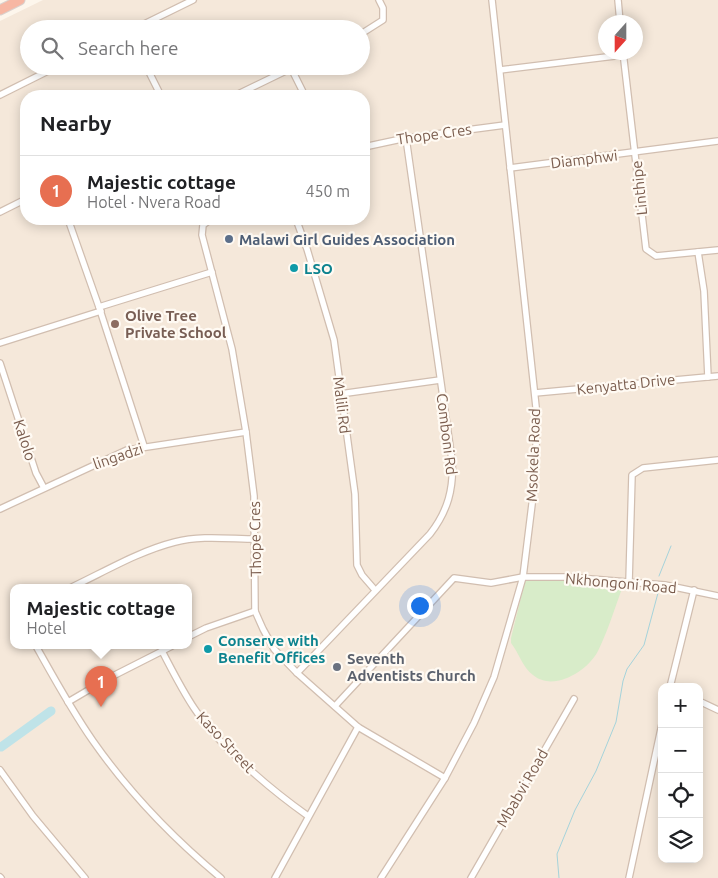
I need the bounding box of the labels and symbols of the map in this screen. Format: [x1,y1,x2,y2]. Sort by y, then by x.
north arrow [598,15,643,60]
street label: Thope Cres [395,120,473,148]
street label: Diamphwi [549,146,619,172]
street label: Linthipe [628,160,650,216]
place label: Malawi Girl Guides Association [239,231,455,248]
marker: Malawi Girl Guides Association [223,233,235,245]
place label: LSO [304,260,333,277]
marker: LSO [288,262,300,274]
place label: Olive Tree Private School [125,307,227,341]
marker: Olive Tree Private School [109,318,121,330]
street label: Kenyatta Drive [576,370,676,398]
street label: Malili Rd [330,375,354,435]
street label: Comboni Rd [434,392,460,476]
street label: Msokela Road [523,408,543,502]
street label: Kalolo [10,417,40,463]
street label: lingadzi [91,440,145,472]
street label: Thope Cres [246,501,264,577]
street label: Nkhongoni Road [565,570,677,596]
your location [407,593,433,619]
place label: Conserve with Benefit Offices [218,632,325,666]
marker: Conserve with Benefit Offices [202,643,214,655]
place label: Seventh Adventists Church [347,650,476,684]
marker: Seventh Adventists Church [331,661,343,673]
pin: 1 [85,666,117,707]
street label: Kaso Street [193,708,259,776]
street label: Mbabvi Road [493,746,551,830]

